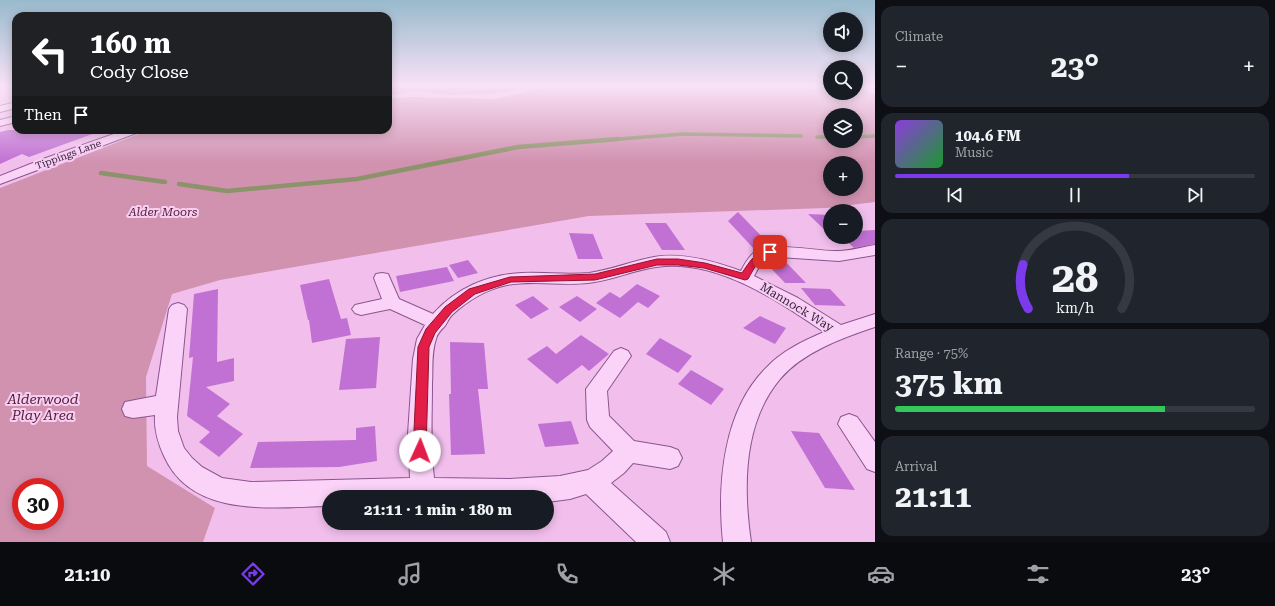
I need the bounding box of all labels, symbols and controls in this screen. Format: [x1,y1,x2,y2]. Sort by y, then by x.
map controls [823,12,863,244]
button: sound [823,12,863,52]
text: 160 m [90,27,171,60]
icon: left [24,28,76,80]
text: Climate [895,29,943,44]
text: 23° [1051,49,1099,84]
text: − [895,54,907,79]
text: + [1243,54,1255,79]
button: search [823,60,863,100]
text: Cody Close [90,61,189,82]
icon: arrive [70,104,92,126]
text: Then [24,106,62,124]
button: layers [823,108,863,148]
text: 104.6 FM [955,127,1021,145]
street label: Tippings Lane [34,137,103,171]
text: Music [955,145,993,160]
button: + [823,156,863,196]
icon: previous [944,184,966,206]
icon: pause [1064,184,1086,206]
icon: next [1184,184,1206,206]
button: − [823,204,863,244]
park label: Alder Moors [128,205,198,219]
pin [753,235,787,269]
icon: arrive [759,241,781,263]
text: 28 [1052,253,1098,302]
street label: Mannock Way [758,280,837,335]
text: km/h [1056,300,1094,316]
text: Range · 75% [895,346,968,361]
text: 375 km [895,366,1003,401]
park label: Alderwood Play Area [6,391,79,423]
position arrow [399,430,441,472]
text: Arrival [895,459,937,474]
speed limit sign: 30 [12,478,64,530]
text: 21:11 [895,479,972,514]
text: 21:11 · 1 min · 180 m [364,501,512,519]
icon: directions [239,560,267,588]
icon: music [396,560,424,588]
icon: phone [553,560,581,588]
icon: climate [710,560,738,588]
icon: car [867,560,895,588]
icon: filters [1024,560,1052,588]
text: 21:10 [64,564,110,585]
text: 23° [1181,564,1210,585]

